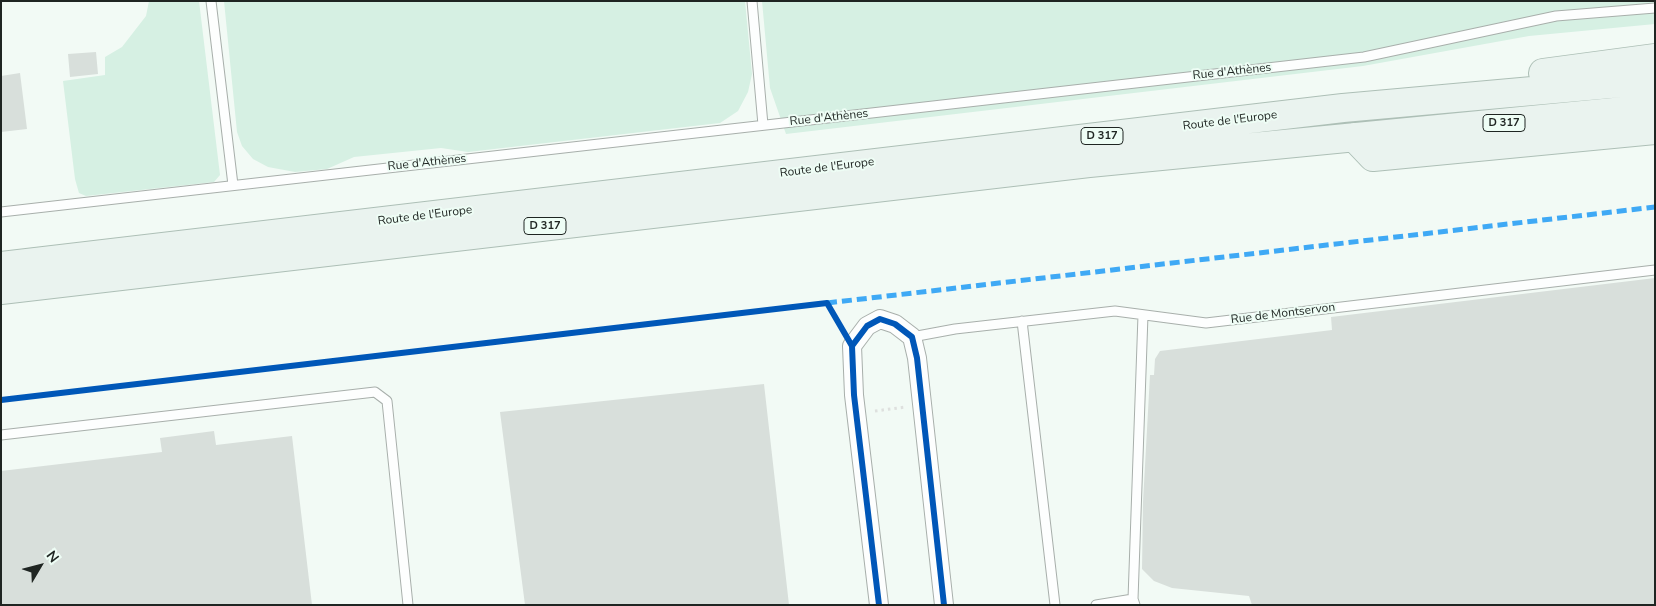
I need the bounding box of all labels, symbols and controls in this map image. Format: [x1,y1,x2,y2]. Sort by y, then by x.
street label: Rue d'Athènes [1192,61,1272,83]
street label: Rue d'Athènes [789,107,869,129]
street label: Route de l'Europe [1182,108,1278,134]
road number: D 317 [1483,115,1525,132]
road number: D 317 [1081,128,1123,144]
street label: Rue d'Athènes [387,152,467,174]
street label: Route de l'Europe [779,155,875,181]
street label: Route de l'Europe [377,203,473,229]
road number: D 317 [524,218,566,235]
street label: Rue de Montservon [1230,300,1336,328]
north arrow [15,541,65,591]
text: N [42,547,63,567]

